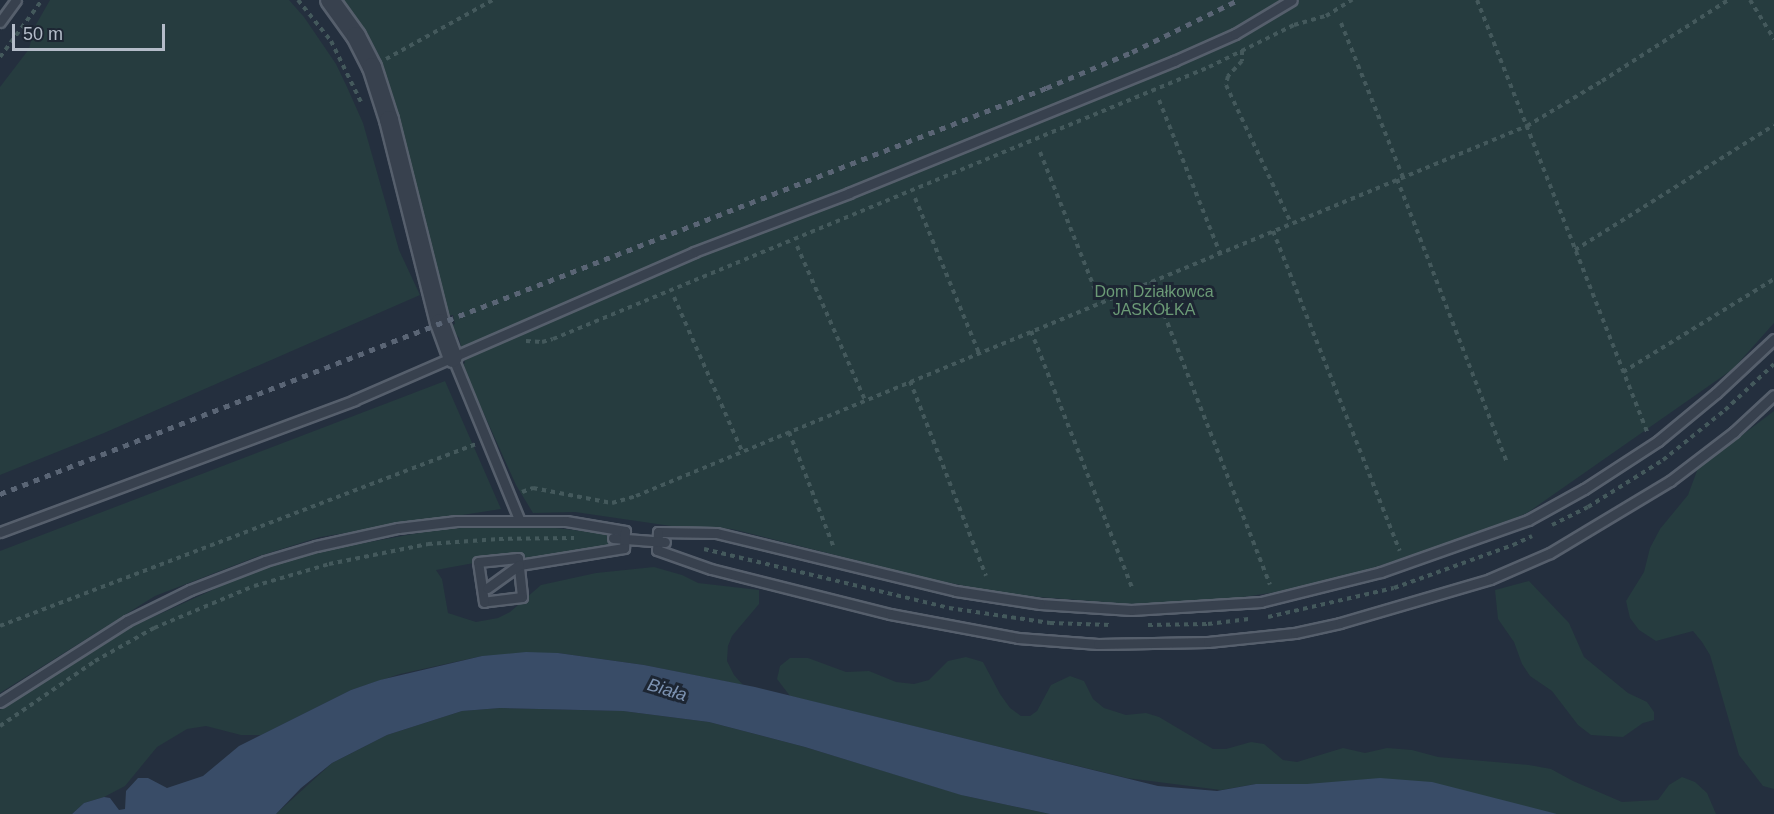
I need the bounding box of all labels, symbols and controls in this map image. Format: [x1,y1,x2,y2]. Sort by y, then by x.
scale bar [15,12,168,50]
text: 50 m [23,24,63,44]
park label: Dom Działkowca JASKÓŁKA [1094,282,1214,320]
water label: Biała [645,674,689,706]

